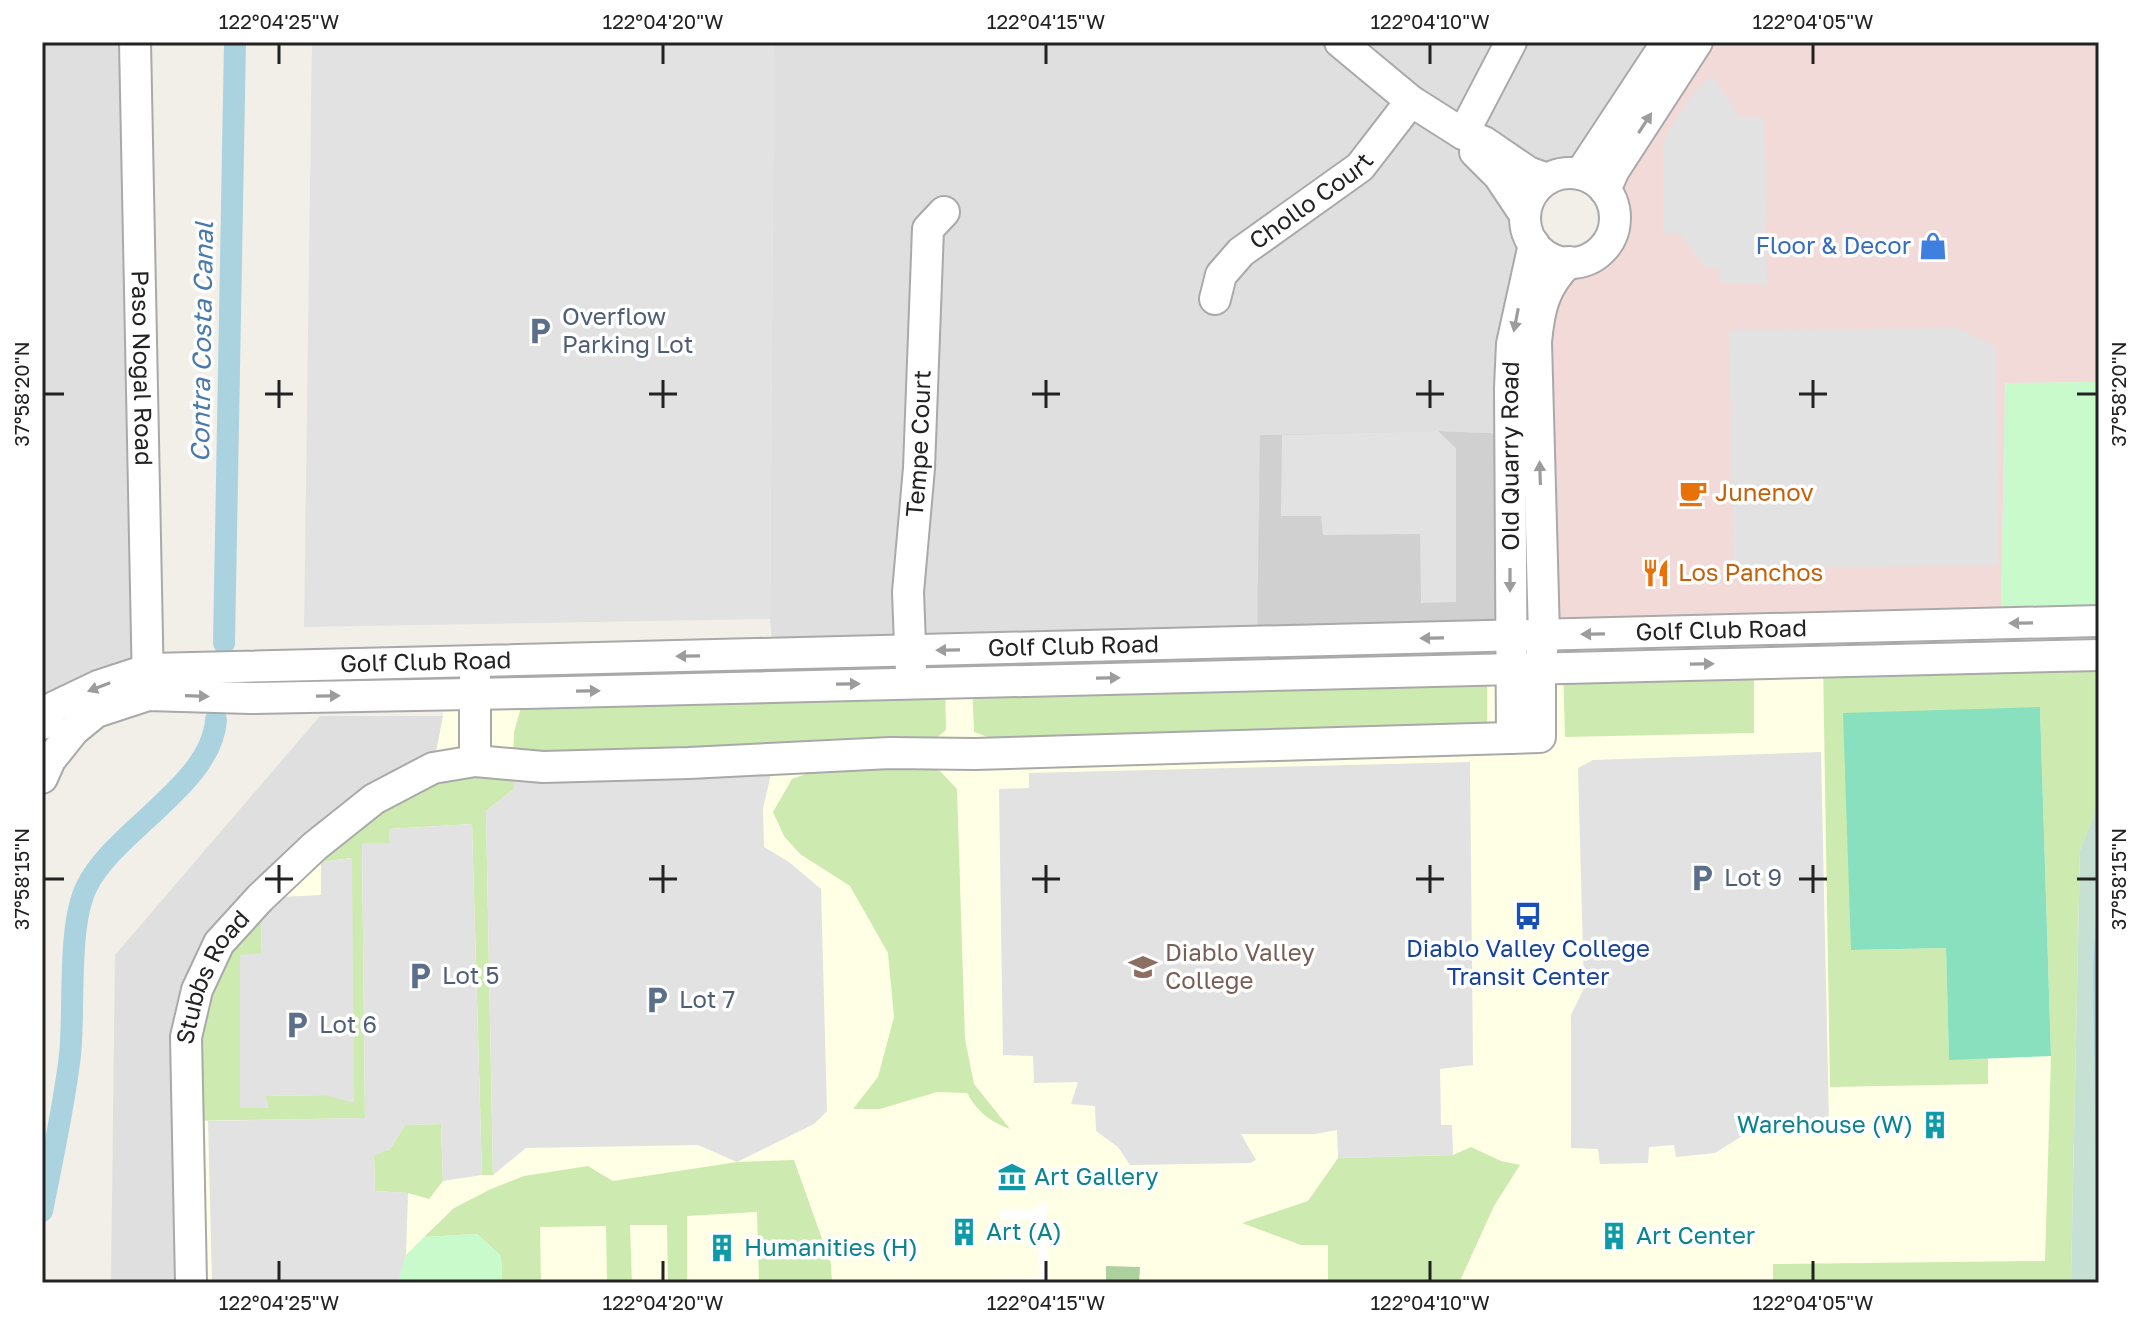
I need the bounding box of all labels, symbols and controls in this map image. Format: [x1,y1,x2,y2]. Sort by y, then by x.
text: 122°04'25"W [219,9,339,33]
text: 122°04'20"W [602,9,724,33]
text: 122°04'15"W [987,9,1105,33]
text: 122°04'10"W [1370,9,1490,33]
text: 122°04'05"W [1752,9,1874,33]
one-way arrow [1638,112,1653,133]
street label: Chollo Court [1243,147,1378,254]
water label: Contra Costa Canal [184,220,219,463]
place label: Floor & Decor [1755,230,1911,259]
shop icon: Floor & Decor [1918,231,1948,261]
street label: Paso Nogal Road [127,270,160,466]
place label: Overflow Parking Lot [562,301,693,358]
one-way arrow [1510,308,1522,333]
parking icon: Overflow Parking Lot [525,316,555,346]
text: 37°58'20"N [9,341,33,447]
text: 37°58'20"N [2106,341,2130,447]
street label: Old Quarry Road [1494,361,1524,551]
street label: Tempe Court [899,369,936,518]
one-way arrow [1534,460,1546,485]
place label: Junenov [1715,477,1814,506]
cafe icon: Junenov [1678,478,1708,508]
place label: Los Panchos [1678,557,1823,586]
restaurant icon: Los Panchos [1641,558,1671,588]
one-way arrow [1504,568,1516,593]
street label: Golf Club Road [1635,612,1807,645]
one-way arrow [2008,616,2033,629]
one-way arrow [1580,627,1605,640]
street label: Golf Club Road [987,628,1159,661]
one-way arrow [1419,631,1444,644]
one-way arrow [935,643,960,656]
street label: Golf Club Road [340,644,512,677]
one-way arrow [675,650,700,662]
one-way arrow [1690,658,1715,670]
one-way arrow [1096,672,1121,684]
one-way arrow [836,678,861,691]
one-way arrow [87,680,111,693]
one-way arrow [576,685,601,698]
one-way arrow [185,690,210,703]
one-way arrow [316,690,341,703]
text: 37°58'15"N [9,828,33,930]
text: 37°58'15"N [2106,828,2130,930]
place label: Lot 9 [1724,862,1782,891]
parking icon: Lot 9 [1687,863,1717,893]
bus stop icon: Diablo Valley College Transit Center [1513,901,1543,931]
street label: Stubbs Road [169,904,255,1047]
place label: Diablo Valley College Transit Center [1406,933,1650,990]
place label: Diablo Valley College [1165,937,1315,994]
school or university icon: Diablo Valley College [1128,952,1158,982]
place label: Lot 5 [442,960,499,989]
parking icon: Lot 5 [405,961,435,991]
place label: Lot 7 [679,984,735,1013]
parking icon: Lot 7 [642,985,672,1015]
place label: Lot 6 [319,1009,377,1038]
parking icon: Lot 6 [282,1010,312,1040]
place label: Warehouse (W) [1737,1109,1913,1138]
building icon: Warehouse (W) [1920,1110,1950,1140]
place label: Art Gallery [1034,1161,1159,1190]
museum icon: Art Gallery [997,1162,1027,1192]
place label: Art (A) [986,1216,1062,1245]
building icon: Art (A) [949,1217,979,1247]
place label: Art Center [1636,1220,1755,1249]
building icon: Art Center [1599,1221,1629,1251]
place label: Humanities (H) [744,1232,918,1261]
building icon: Humanities (H) [707,1233,737,1263]
text: 122°04'25"W [219,1290,339,1314]
text: 122°04'20"W [602,1290,724,1314]
text: 122°04'15"W [987,1290,1105,1314]
text: 122°04'10"W [1370,1290,1490,1314]
text: 122°04'05"W [1752,1290,1874,1314]

